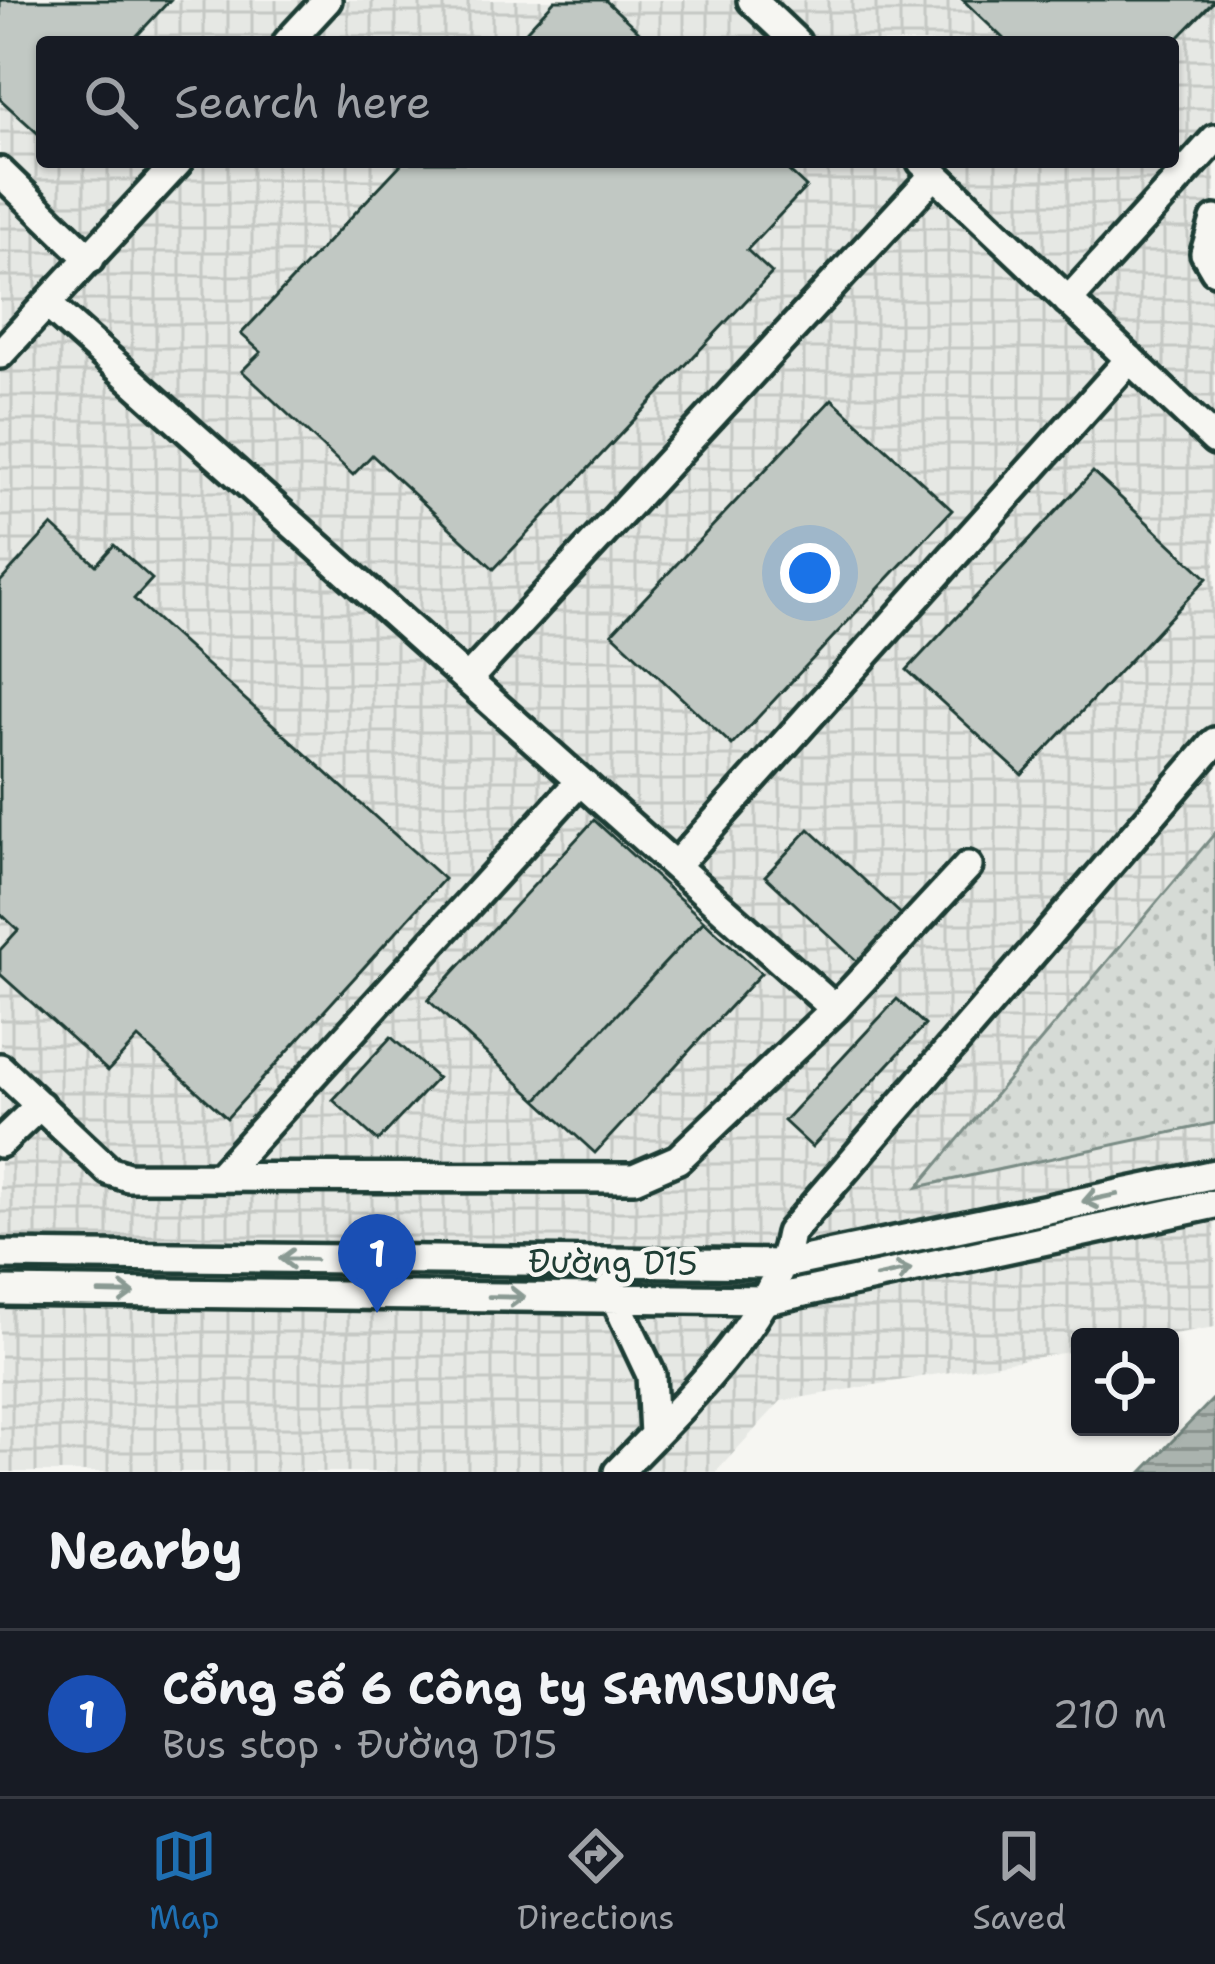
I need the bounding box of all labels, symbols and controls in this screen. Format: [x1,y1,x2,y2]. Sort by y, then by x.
search box [36,36,1179,168]
icon: search [78,69,144,135]
text: Search here [174,72,431,132]
your location [780,543,840,603]
one-way arrow [1082,1188,1121,1210]
pin: 1 [338,1214,416,1313]
street label: Đường D15 [528,1238,698,1286]
one-way arrow [278,1248,317,1270]
one-way arrow [874,1261,913,1283]
one-way arrow [97,1281,136,1304]
one-way arrow [487,1286,526,1308]
map controls [1071,1328,1179,1436]
button: locate [1071,1328,1179,1436]
text: Nearby [48,1516,243,1584]
text: Cổng số 6 Công ty SAMSUNG [162,1658,836,1718]
text: 1 [78,1688,96,1740]
text: 210 m [1052,1688,1167,1740]
text: Bus stop · Đường D15 [162,1718,557,1770]
tab: Map [149,1823,220,1940]
tab: Directions [517,1823,675,1940]
tab: Saved [972,1823,1066,1940]

